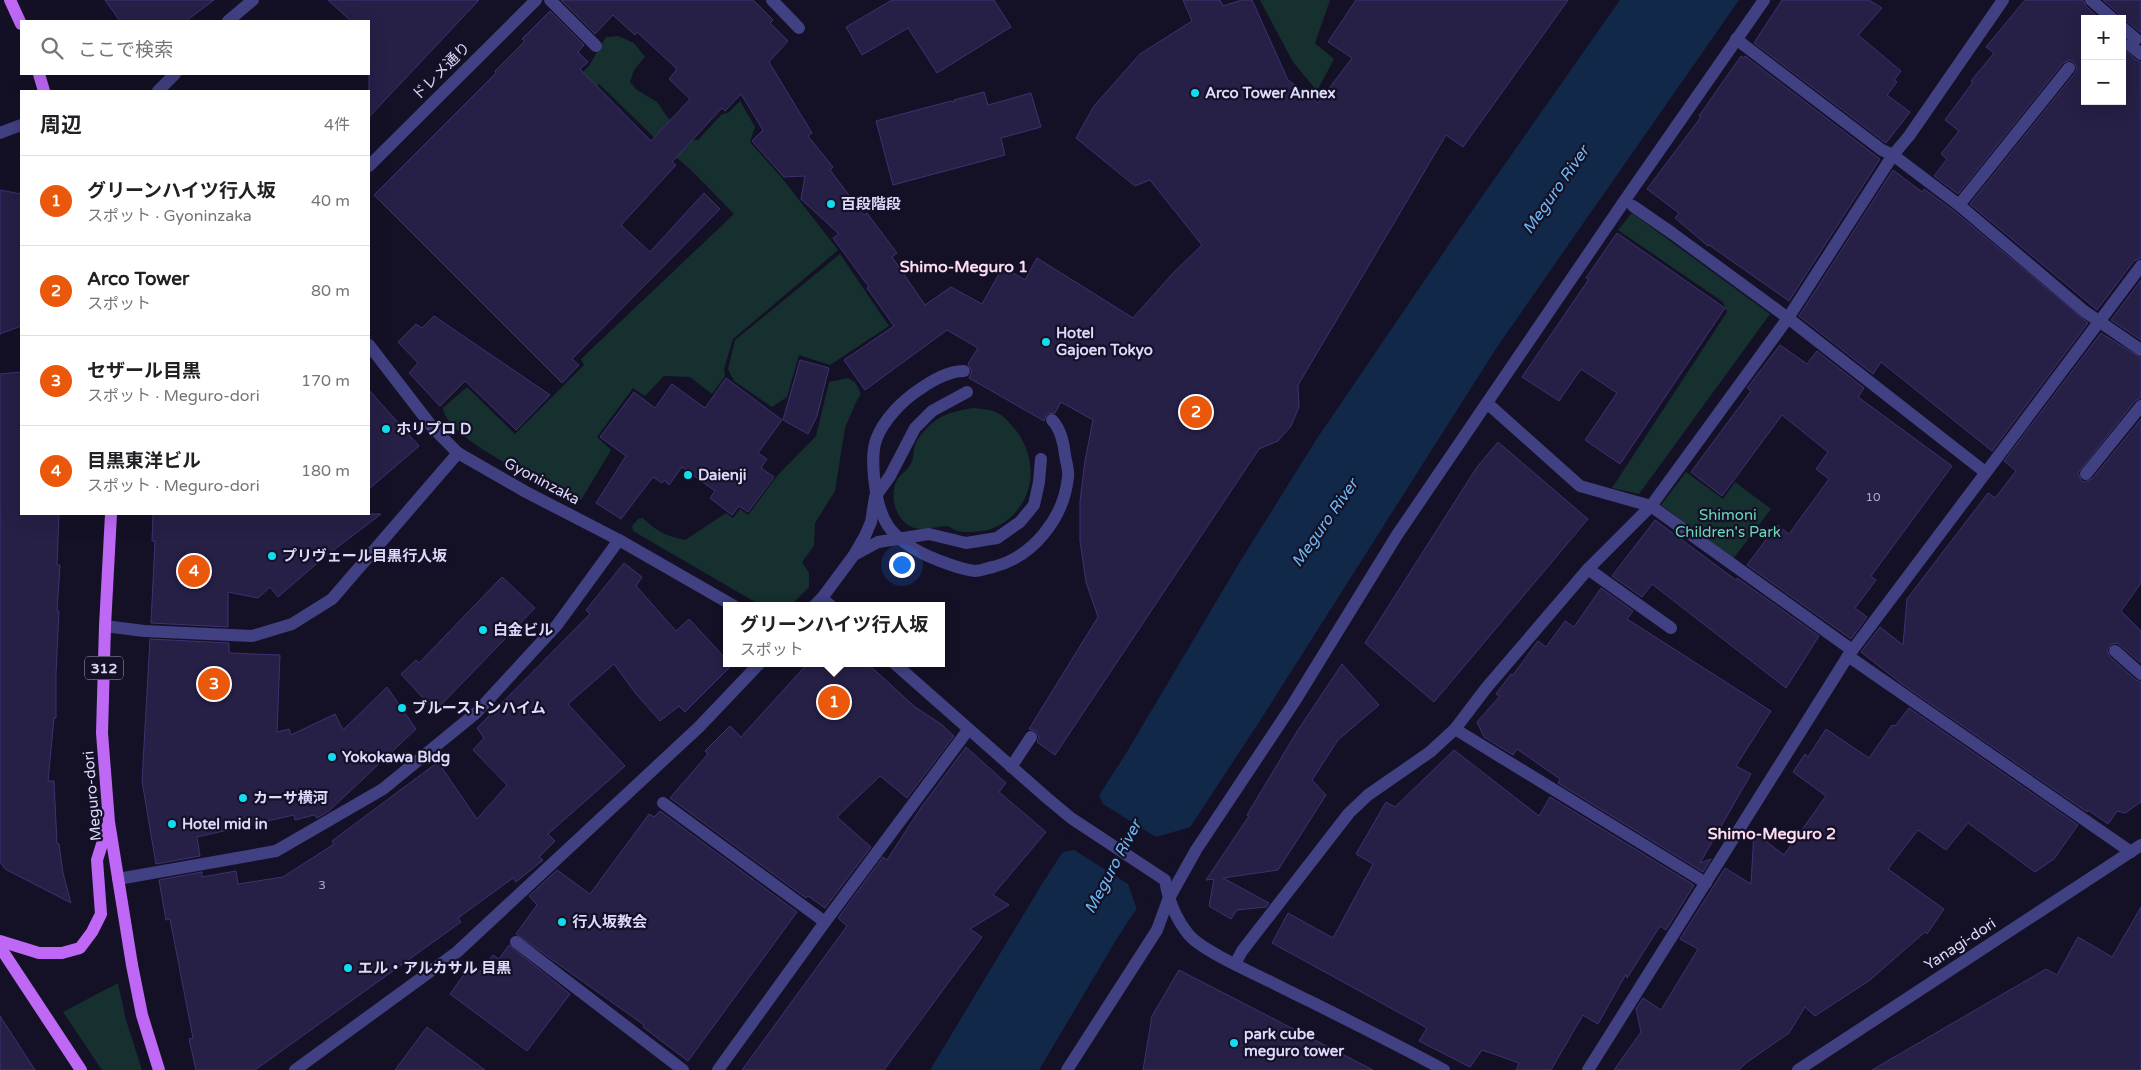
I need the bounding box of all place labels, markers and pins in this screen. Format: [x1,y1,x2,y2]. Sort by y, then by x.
place label: Arco Tower Annex [1205,84,1336,102]
marker: Arco Tower Annex [1189,87,1201,99]
place label: 百段階段 [841,195,901,213]
marker: 百段階段 [825,198,837,210]
place label: Hotel Gajoen Tokyo [1056,324,1153,360]
marker: Hotel Gajoen Tokyo [1040,336,1052,348]
pin: 2 [1180,393,1212,431]
place label: ホリプロ D [396,420,471,438]
marker: ホリプロ D [380,423,392,435]
place label: Daienji [698,466,746,485]
marker: Daienji [682,469,694,481]
place label: プリヴェール目黒行人坂 [282,547,447,565]
marker: プリヴェール目黒行人坂 [266,550,278,562]
pin: 4 [178,552,210,590]
place label: 白金ビル [493,621,553,639]
marker: 白金ビル [477,624,489,636]
pin: 3 [198,665,230,703]
pin: 1 [818,683,850,721]
place label: ブルーストンハイム [412,699,546,717]
marker: ブルーストンハイム [396,702,408,714]
place label: Yokokawa Bldg [342,748,450,767]
marker: Yokokawa Bldg [326,751,338,763]
place label: カーサ横河 [253,789,328,807]
marker: カーサ横河 [237,792,249,804]
place label: Hotel mid in [182,815,268,833]
marker: Hotel mid in [166,818,178,830]
place label: 行人坂教会 [572,913,647,931]
marker: 行人坂教会 [556,916,568,928]
place label: エル・アルカサル 目黒 [358,959,511,977]
marker: エル・アルカサル 目黒 [342,962,354,974]
place label: park cube meguro tower [1244,1025,1344,1061]
marker: park cube meguro tower [1228,1037,1240,1049]

